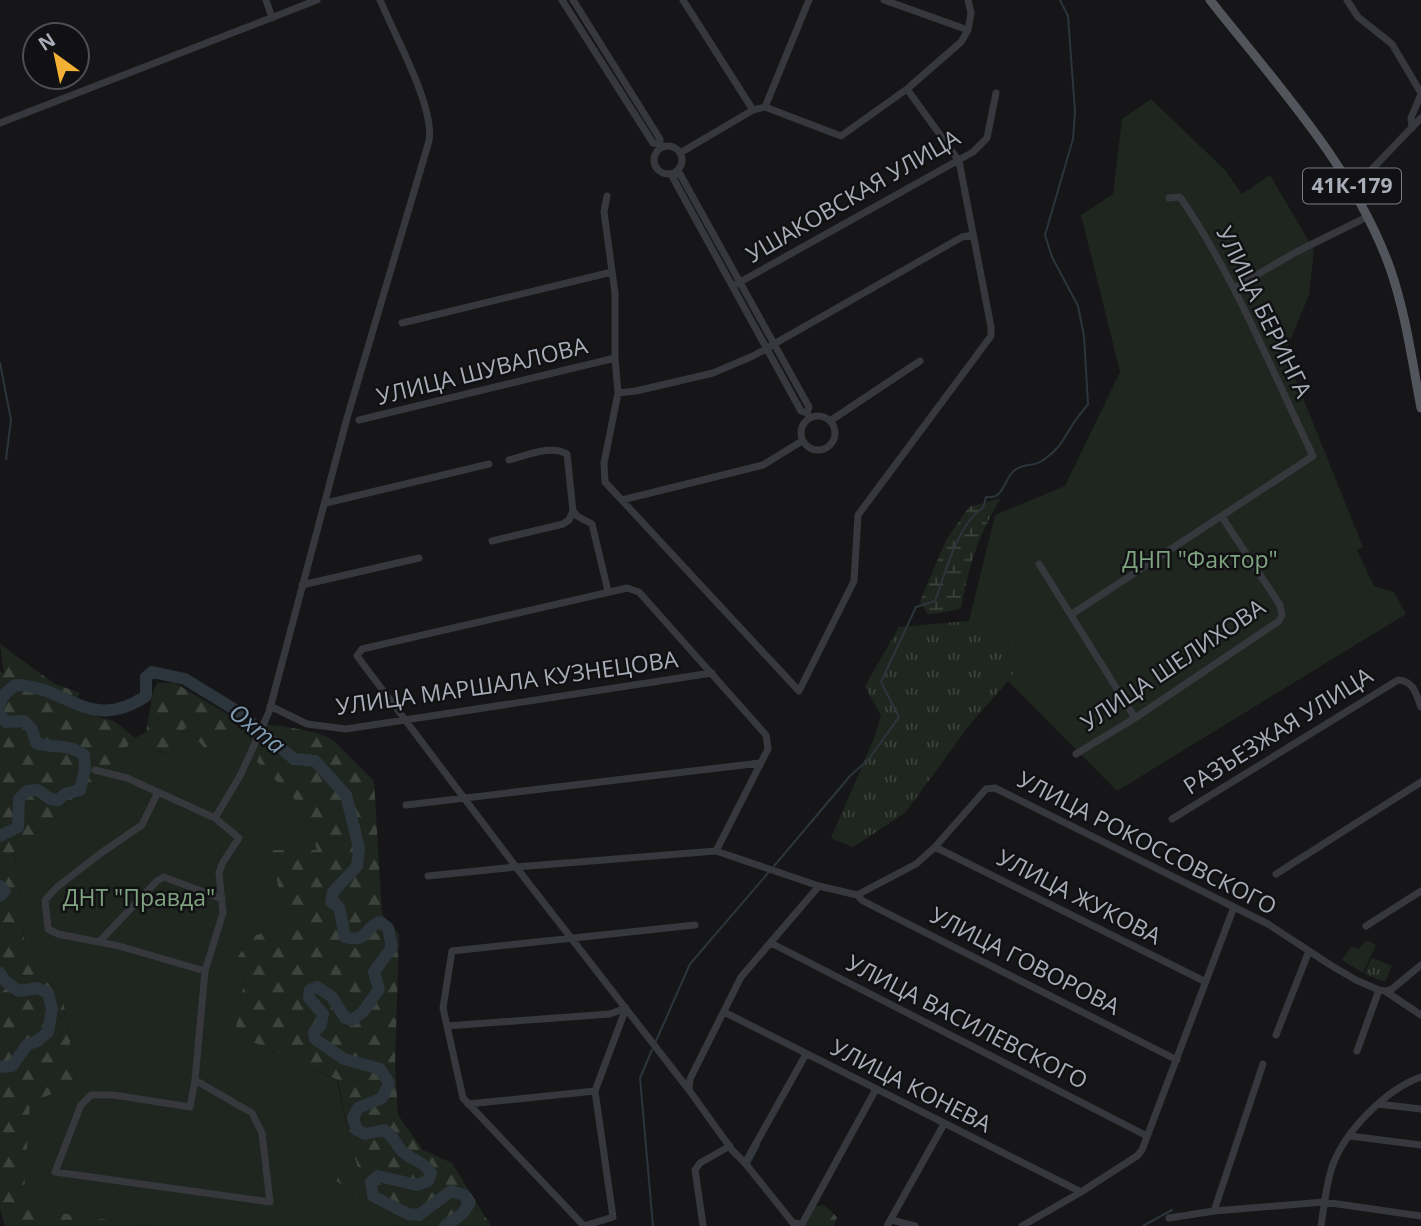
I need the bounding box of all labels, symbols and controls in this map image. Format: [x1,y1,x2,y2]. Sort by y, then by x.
north arrow [21,21,91,91]
text: N [33,27,60,57]
street label: УШАКОВСКАЯ УЛИЦА [740,121,966,270]
road number: 41К-179 [1303,168,1401,204]
street label: УЛИЦА БЕРИНГА [1210,221,1320,403]
street label: УЛИЦА ШУВАЛОВА [373,328,591,412]
park label: ДНП "Фактор" [1122,543,1278,575]
street label: УЛИЦА ШЕЛИХОВА [1074,590,1271,738]
street label: УЛИЦА МАРШАЛА КУЗНЕЦОВА [334,642,680,722]
street label: РАЗЪЕЗЖАЯ УЛИЦА [1177,659,1379,801]
water label: Охта [223,695,293,761]
street label: УЛИЦА РОКОССОВСКОГО [1012,763,1283,922]
street label: УЛИЦА ЖУКОВА [992,841,1167,951]
park label: ДНТ "Правда" [63,881,215,913]
street label: УЛИЦА ГОВОРОВА [925,898,1126,1022]
street label: УЛИЦА ВАСИЛЕВСКОГО [841,946,1094,1096]
street label: УЛИЦА КОНЕВА [826,1031,998,1140]

